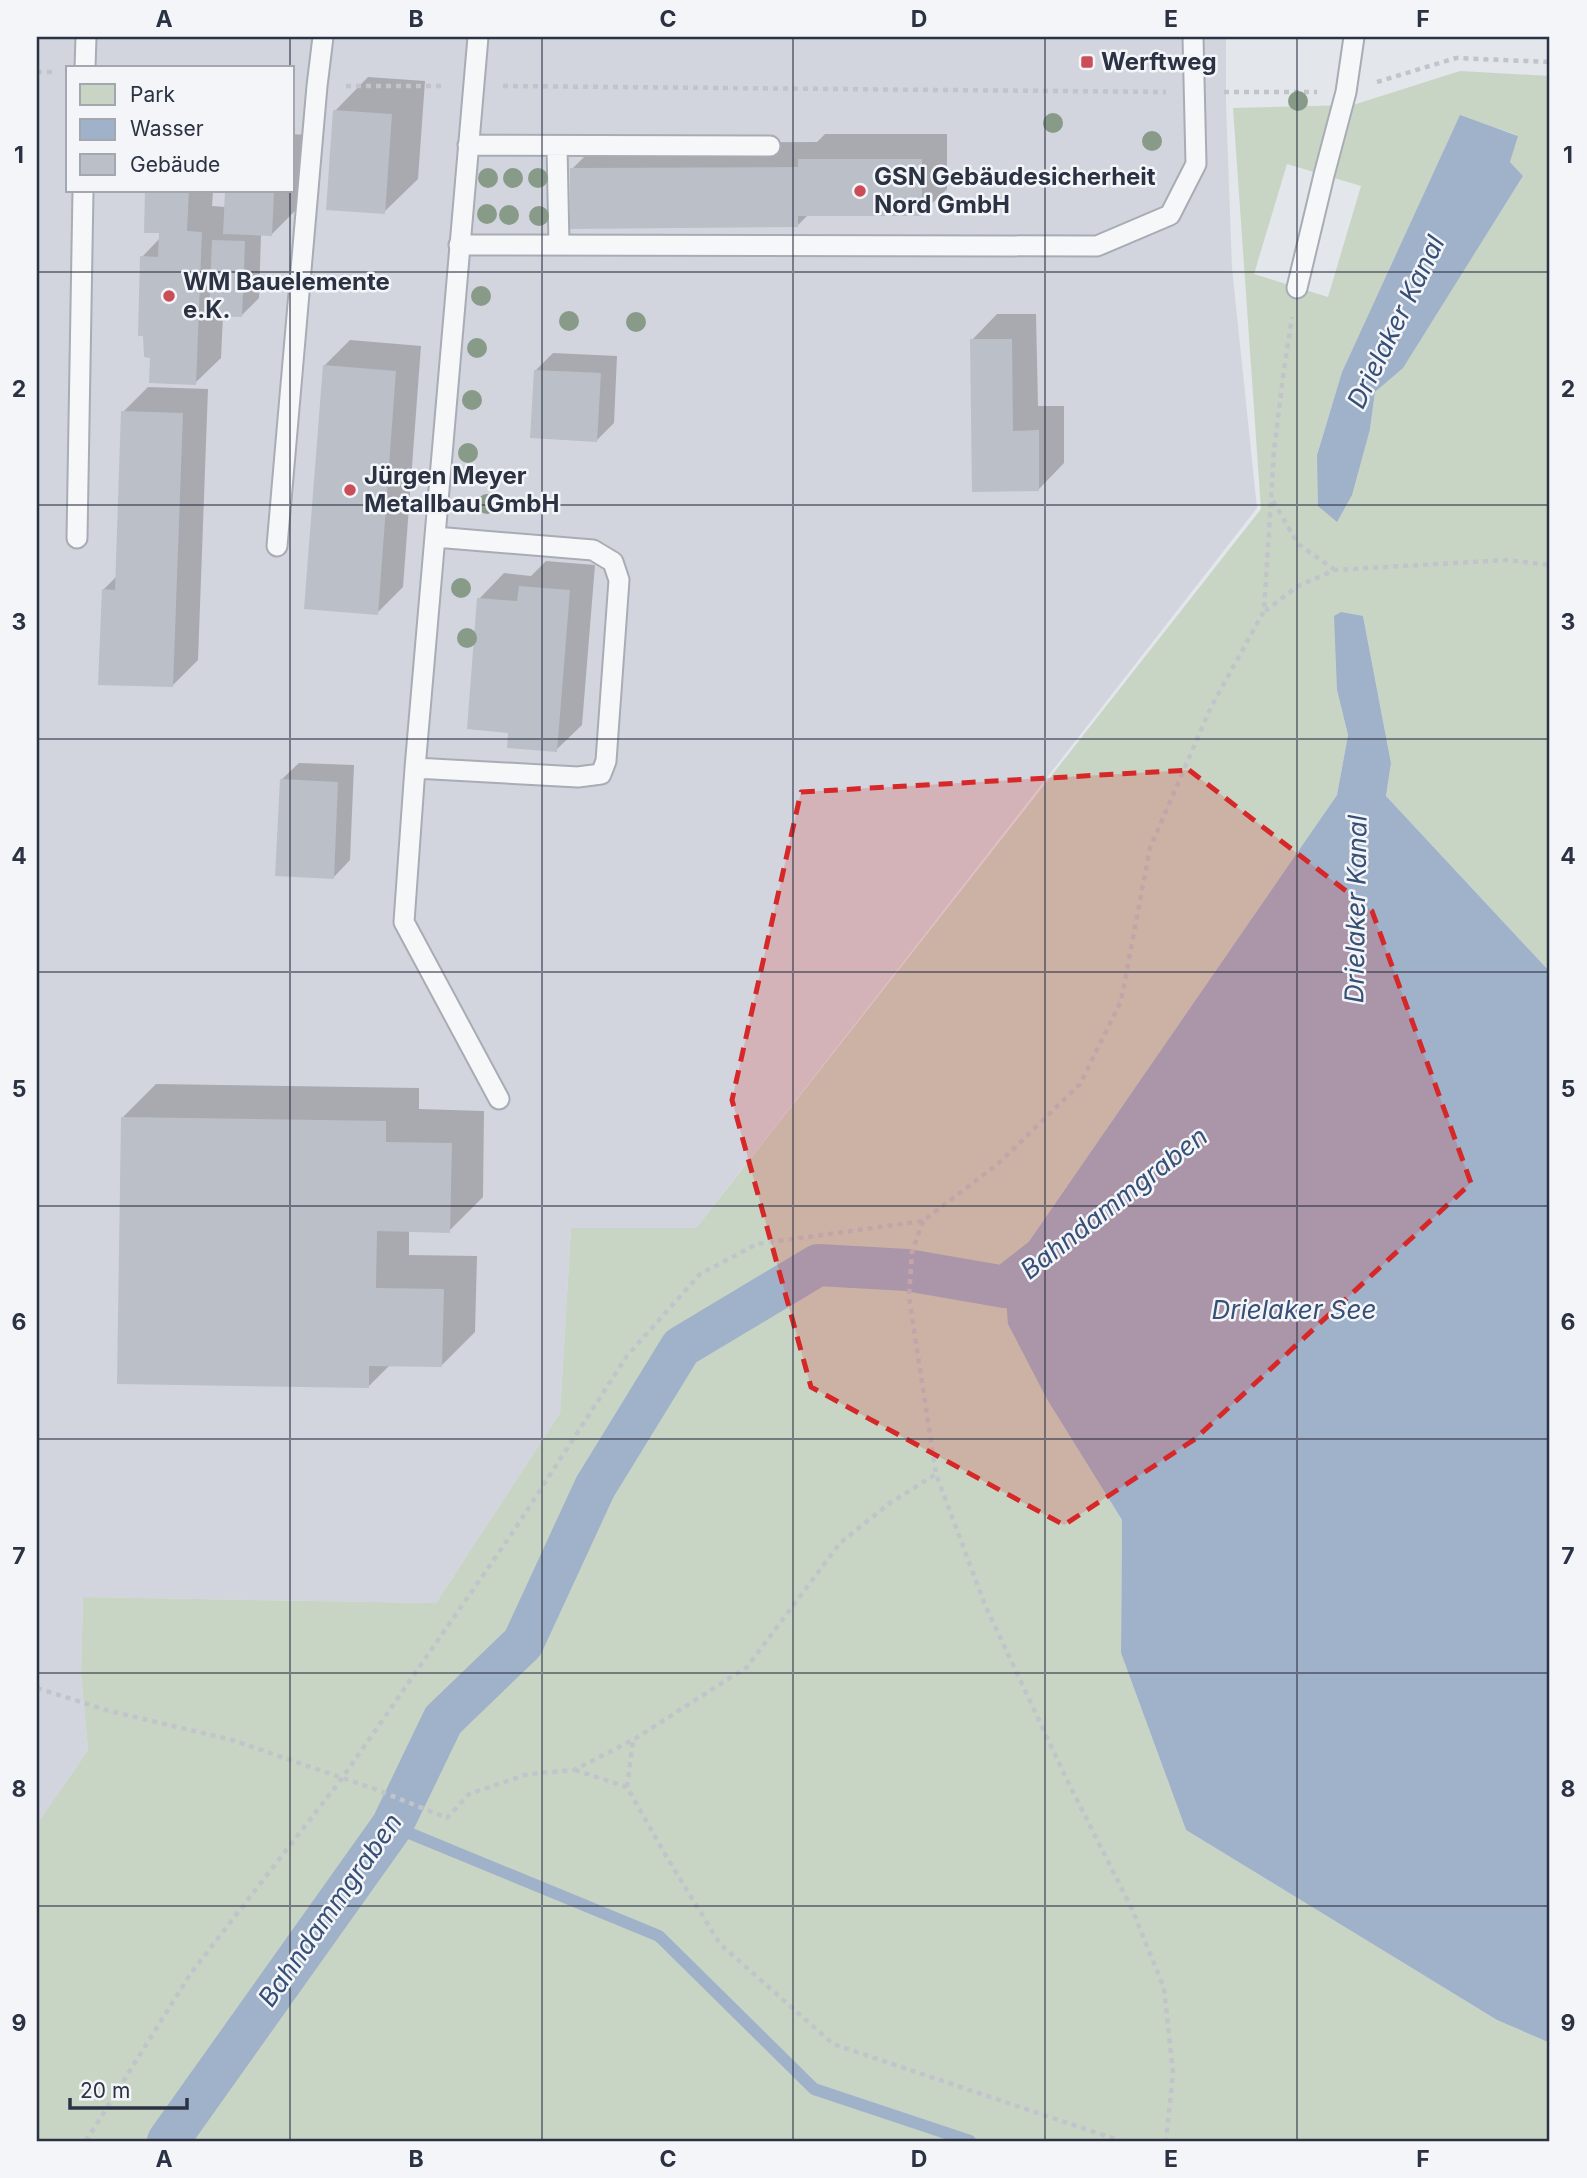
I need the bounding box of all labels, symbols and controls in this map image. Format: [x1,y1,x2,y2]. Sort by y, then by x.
text: A [155,5,173,33]
text: B [408,5,424,33]
text: C [659,5,677,33]
text: D [911,5,927,33]
text: E [1164,5,1178,33]
text: F [1416,5,1430,33]
place label: Werftweg [1101,47,1217,76]
marker: Werftweg [1079,54,1095,70]
legend [66,66,294,192]
text: Park [130,82,175,107]
text: Wasser [130,116,204,141]
text: 1 [14,141,24,169]
text: 1 [1563,141,1573,169]
text: Gebäude [130,152,220,177]
place label: GSN Gebäudesicherheit Nord GmbH [874,162,1156,219]
marker: GSN Gebäudesicherheit Nord GmbH [852,183,868,199]
water label: Drielaker Kanal [1340,230,1451,413]
place label: WM Bauelemente e.K. [183,267,390,324]
marker: WM Bauelemente e.K. [161,288,177,304]
text: 2 [12,375,26,403]
text: 2 [1561,375,1575,403]
place label: Jürgen Meyer Metallbau GmbH [364,461,559,518]
marker: Jürgen Meyer Metallbau GmbH [342,482,358,498]
text: 3 [12,608,26,636]
text: 3 [1561,608,1575,636]
water label: Drielaker Kanal [1338,814,1373,1003]
text: 4 [11,842,27,870]
text: 4 [1560,842,1576,870]
text: 5 [12,1075,26,1103]
text: 5 [1561,1075,1575,1103]
water label: Bahndammgraben [1014,1120,1213,1285]
water label: Drielaker See [1212,1294,1376,1325]
text: 6 [12,1308,26,1336]
text: 6 [1561,1308,1575,1336]
text: 7 [12,1542,26,1570]
text: 7 [1561,1542,1575,1570]
text: 8 [12,1775,26,1803]
text: 8 [1561,1775,1575,1803]
water label: Bahndammgraben [251,1807,408,2012]
text: 9 [12,2009,26,2037]
text: 9 [1561,2009,1575,2037]
scale bar [70,2066,187,2110]
text: 20 m [80,2078,130,2103]
text: A [155,2145,173,2173]
text: B [408,2145,424,2173]
text: C [659,2145,677,2173]
text: D [911,2145,927,2173]
text: E [1164,2145,1178,2173]
text: F [1416,2145,1430,2173]

